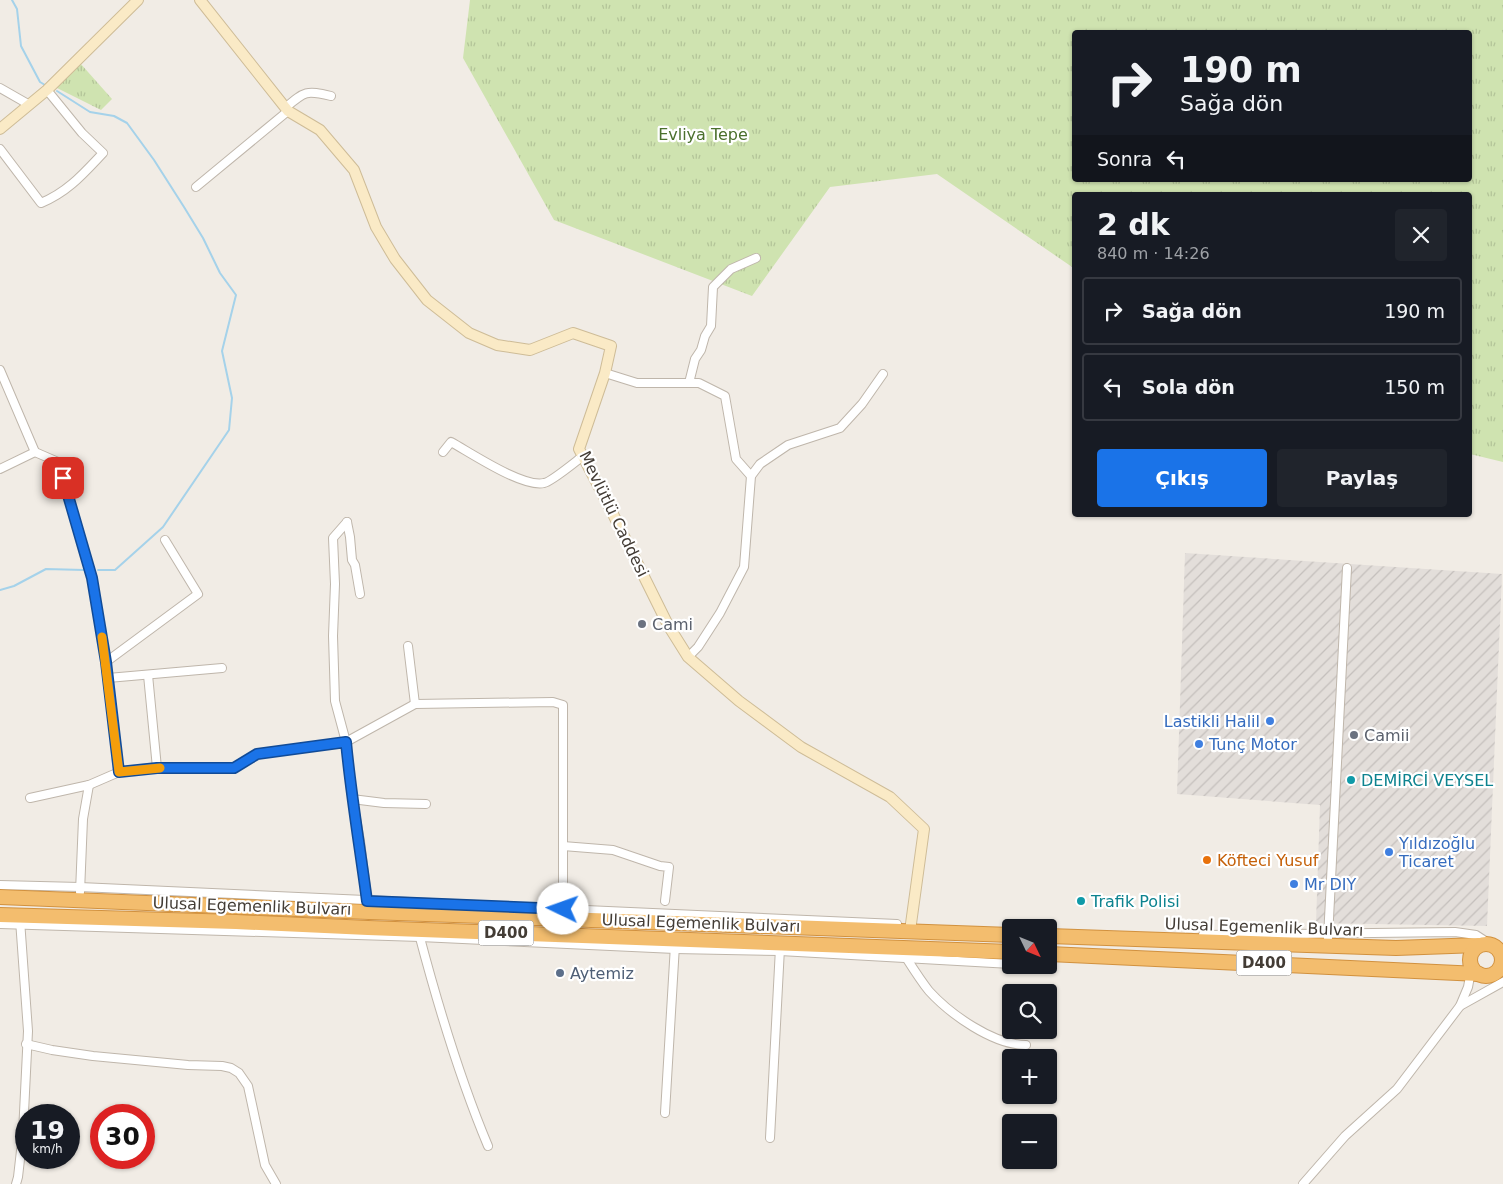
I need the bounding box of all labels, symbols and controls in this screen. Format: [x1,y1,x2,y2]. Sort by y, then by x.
icon: right [1097,50,1162,115]
text: 190 m [1180,50,1302,90]
text: Sağa dön [1180,91,1283,116]
park label: Evliya Tepe [658,125,748,144]
icon: left [1162,145,1190,173]
text: Sonra [1097,148,1152,170]
text: 2 dk [1097,207,1170,242]
button: close [1395,209,1447,261]
text: 840 m · 14:26 [1097,244,1210,263]
icon: right [1099,297,1127,325]
text: Sağa dön [1142,300,1242,322]
text: 190 m [1384,300,1445,322]
icon: left [1099,373,1127,401]
text: Sola dön [1142,376,1235,398]
text: 150 m [1384,376,1445,398]
street label: Mevlütlü Caddesi [575,448,653,580]
button: Çıkış [1097,449,1267,507]
button: Paylaş [1277,449,1447,507]
pin [42,457,84,499]
icon: arrive [49,464,77,492]
place label: Cami [652,615,693,634]
marker: Cami [636,618,648,630]
place label: Lastikli Halil [1164,712,1260,731]
marker: Lastikli Halil [1264,715,1276,727]
place label: Camii [1364,726,1409,745]
marker: Camii [1348,729,1360,741]
place label: Tunç Motor [1208,735,1297,754]
marker: Tunç Motor [1193,738,1205,750]
place label: DEMİRCİ VEYSEL [1361,771,1493,790]
marker: DEMİRCİ VEYSEL [1345,774,1357,786]
place label: Yıldızoğlu Ticaret [1398,834,1475,871]
marker: Yıldızoğlu Ticaret [1383,846,1395,858]
place label: Köfteci Yusuf [1217,851,1319,870]
marker: Köfteci Yusuf [1201,854,1213,866]
place label: Mr DIY [1304,875,1357,894]
marker: Mr DIY [1288,878,1300,890]
position arrow [536,882,588,934]
place label: Trafik Polisi [1090,892,1180,911]
street label: Ulusal Egemenlik Bulvarı [152,893,352,919]
marker: Trafik Polisi [1075,895,1087,907]
street label: Ulusal Egemenlik Bulvarı [601,910,801,936]
street label: Ulusal Egemenlik Bulvarı [1164,914,1364,940]
north arrow [1002,919,1058,974]
map controls [1002,919,1057,1169]
road number: D400 [478,920,534,946]
road number: D400 [1236,950,1292,976]
place label: Aytemiz [570,964,634,983]
marker: Aytemiz [554,967,566,979]
button: search [1002,984,1057,1039]
button: + [1002,1049,1057,1104]
speed limit sign: 30 [90,1104,155,1169]
button: − [1002,1114,1057,1169]
text: 19 [30,1116,65,1145]
text: km/h [32,1142,63,1156]

